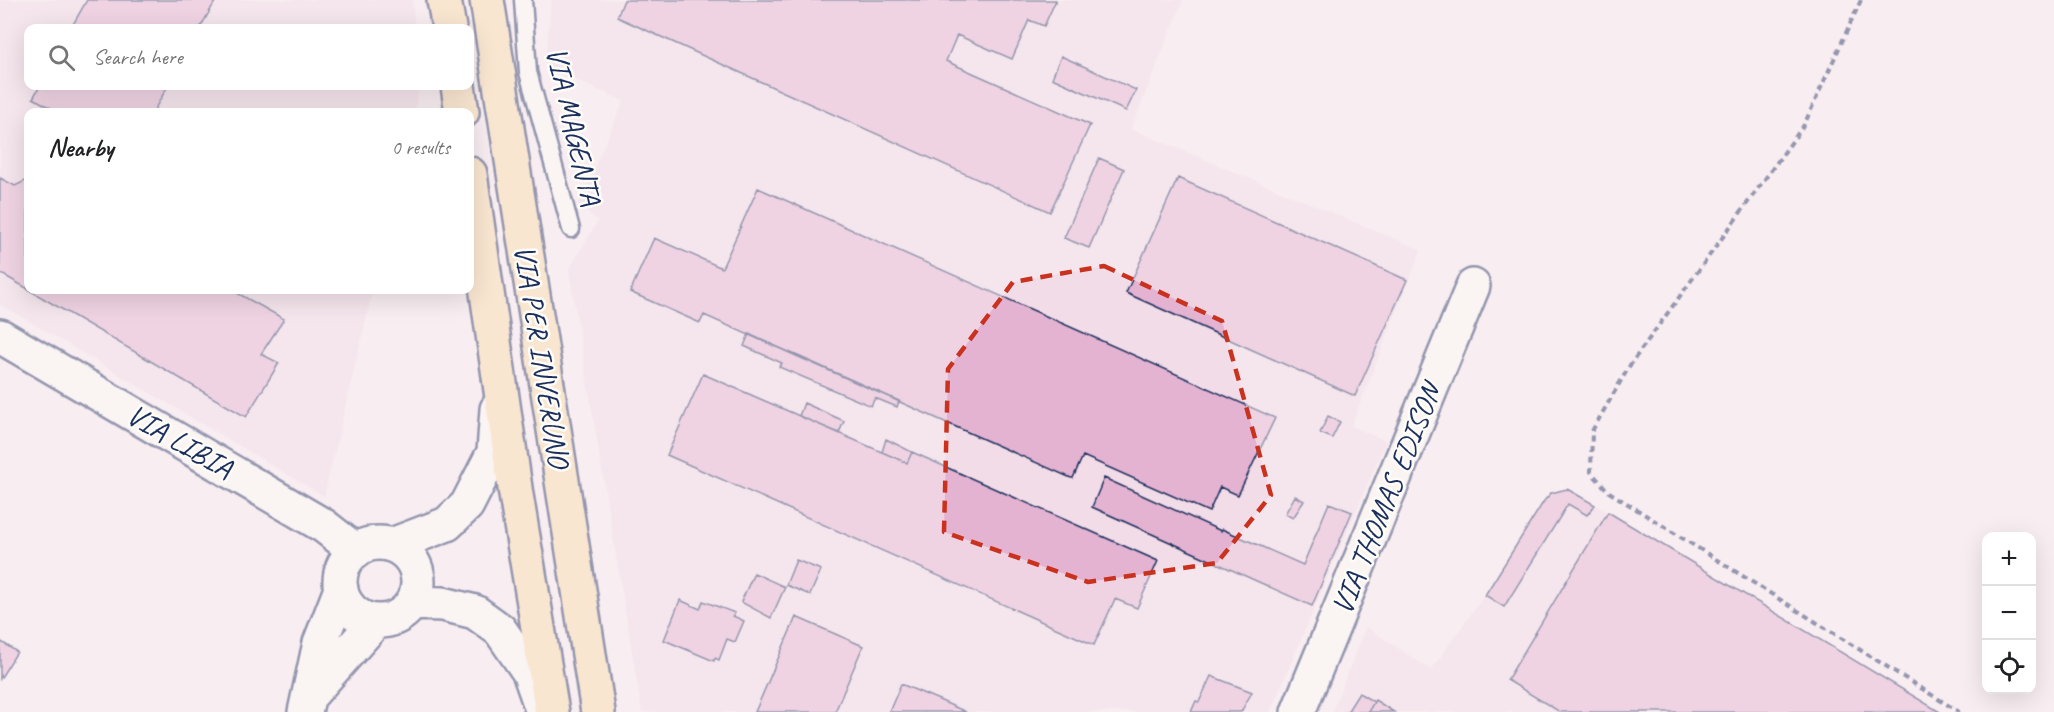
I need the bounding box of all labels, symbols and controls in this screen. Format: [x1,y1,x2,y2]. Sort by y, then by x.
search box [24,24,474,90]
icon: search [45,41,78,74]
text: Search here [93,43,183,71]
street label: VIA MAGENTA [537,43,611,210]
text: Nearby [48,131,113,164]
text: 0 results [391,135,450,160]
street label: VIA PER INVERUNO [506,242,579,473]
street label: VIA THOMAS EDISON [1323,375,1451,620]
street label: VIA LIBIA [120,395,241,487]
map controls [1982,532,2036,694]
button: + [1982,532,2036,586]
button: − [1982,586,2036,640]
button: locate [1982,640,2036,694]

